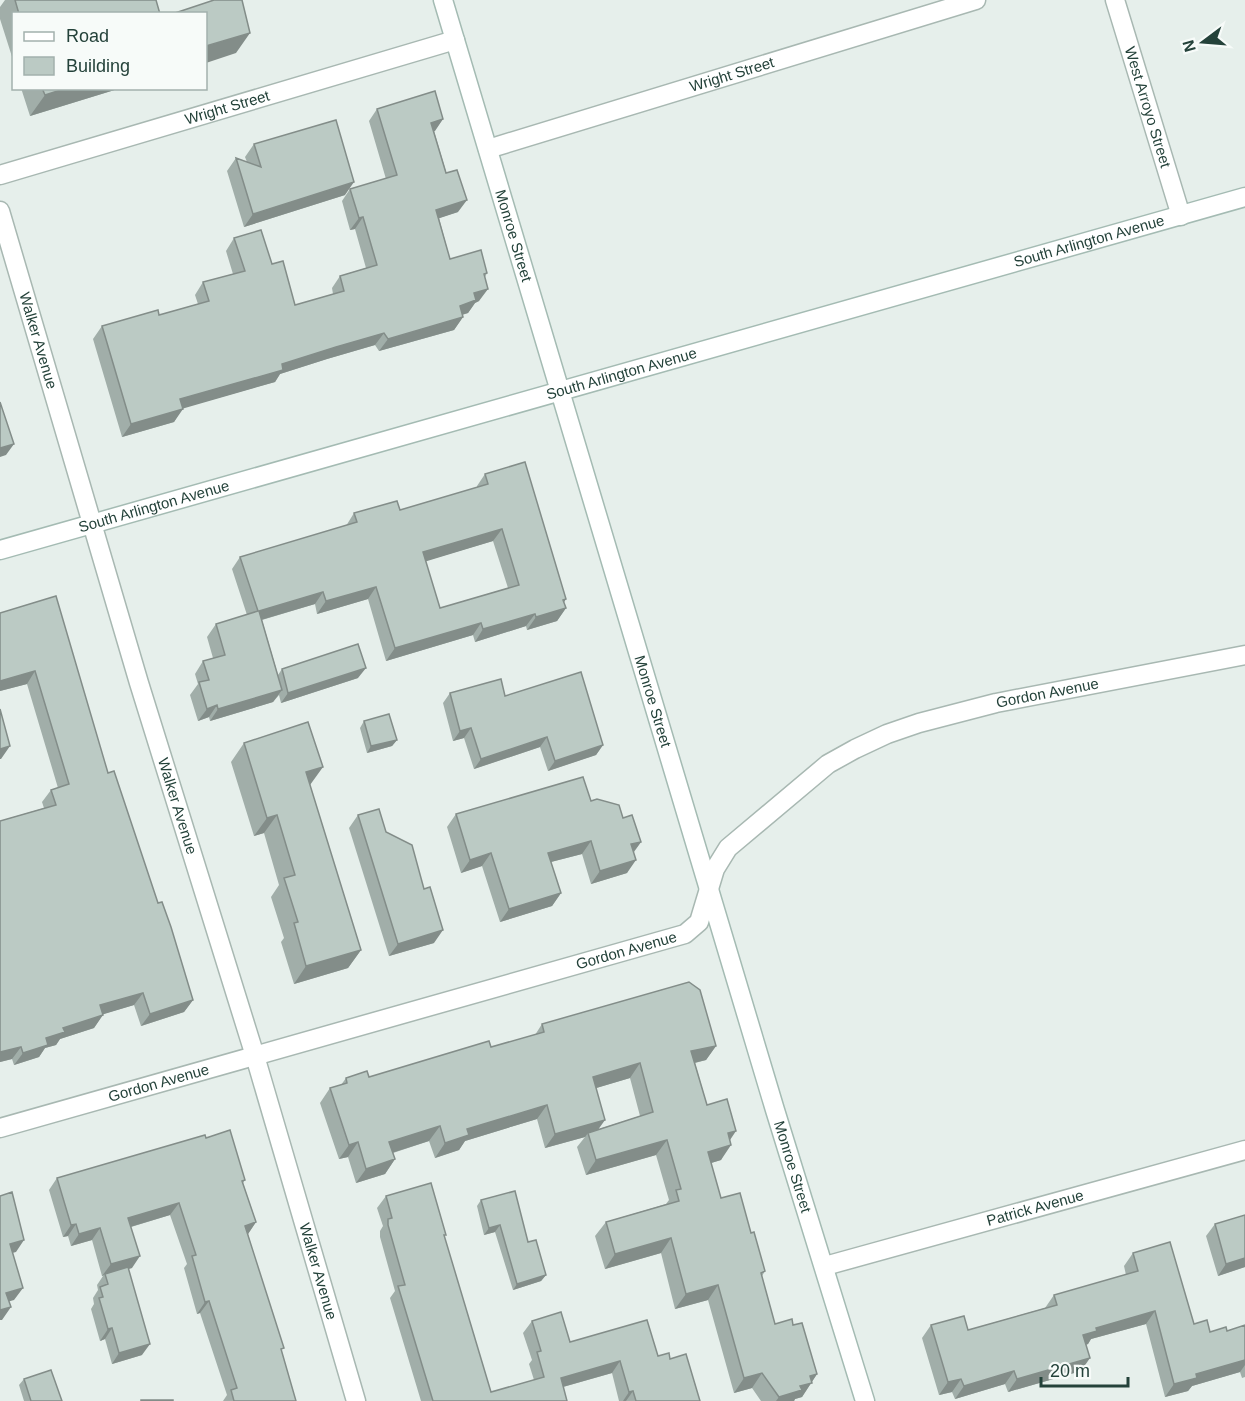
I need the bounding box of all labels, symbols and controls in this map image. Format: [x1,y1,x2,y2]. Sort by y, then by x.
legend [12,12,207,90]
north arrow [1173,12,1233,72]
text: Road [66,26,109,46]
text: N [1179,38,1199,54]
street label: West Arroyo Street [1122,44,1175,170]
street label: Wright Street [688,53,777,95]
text: Building [66,56,130,76]
street label: Wright Street [183,86,272,128]
street label: Monroe Street [492,188,536,284]
street label: South Arlington Avenue [1012,211,1166,270]
street label: Walker Avenue [16,290,61,391]
street label: South Arlington Avenue [544,344,699,403]
street label: South Arlington Avenue [77,476,231,535]
street label: Monroe Street [631,653,675,750]
street label: Gordon Avenue [995,674,1100,711]
street label: Walker Avenue [155,756,201,856]
street label: Gordon Avenue [574,928,679,972]
street label: Gordon Avenue [106,1060,211,1105]
street label: Monroe Street [771,1119,815,1215]
street label: Patrick Avenue [985,1186,1085,1229]
street label: Walker Avenue [296,1221,341,1322]
scale bar [1041,1350,1128,1388]
text: 20 m [1050,1361,1090,1381]

